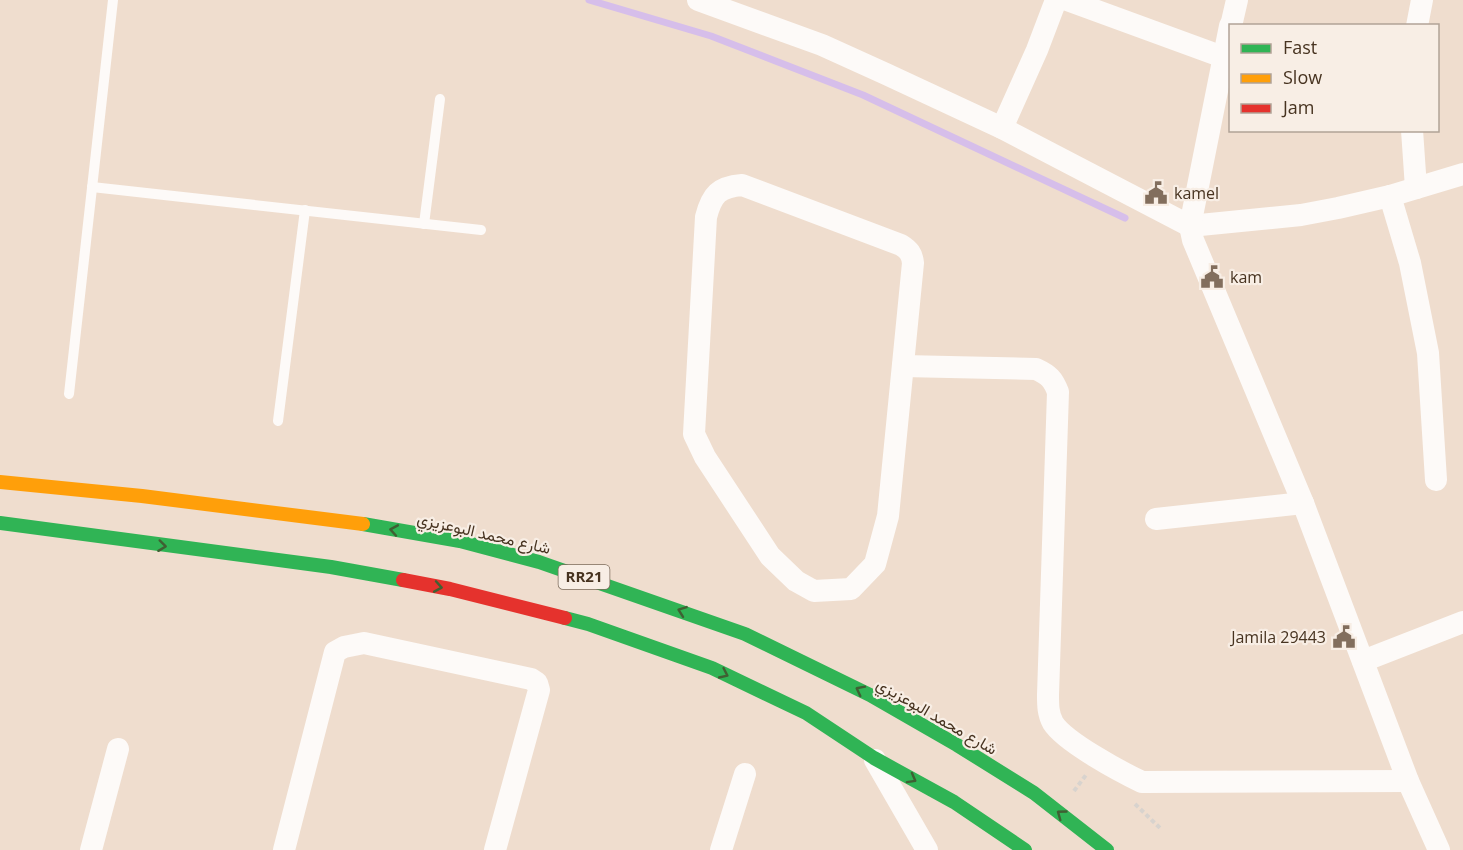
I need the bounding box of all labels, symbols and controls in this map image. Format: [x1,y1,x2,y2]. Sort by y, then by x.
legend [1229,24,1439,132]
text: Fast [1283,35,1317,59]
text: Slow [1283,65,1322,89]
text: Jam [1281,95,1315,119]
public building icon: kamel [1143,180,1169,206]
place label: kamel [1174,182,1219,204]
public building icon: kam [1199,264,1225,290]
place label: kam [1230,266,1262,288]
street label: شارع محمد البوعزيزي [415,507,553,562]
one-way arrow [389,524,398,536]
one-way arrow [157,539,166,551]
road number: RR21 [558,565,610,589]
one-way arrow [433,580,442,592]
one-way arrow [677,606,687,619]
public building icon: Jamila 29443 [1331,624,1357,650]
place label: Jamila 29443 [1229,626,1326,648]
one-way arrow [718,667,729,679]
street label: شارع محمد البوعزيزي [871,672,1001,762]
one-way arrow [855,685,866,697]
one-way arrow [906,772,917,783]
one-way arrow [1057,810,1068,821]

